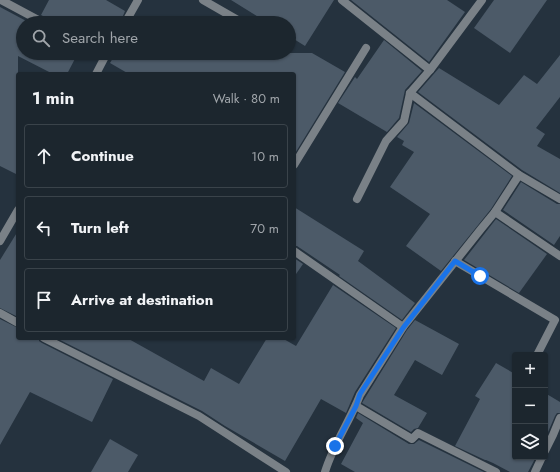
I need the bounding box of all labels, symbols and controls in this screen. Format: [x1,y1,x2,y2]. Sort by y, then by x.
search box [16,16,296,60]
icon: search [30,27,52,49]
text: Search here [62,27,138,49]
text: 1 min [32,86,74,110]
text: Walk · 80 m [213,89,280,108]
icon: ahead [33,145,55,167]
text: Continue [71,145,134,167]
text: 10 m [251,147,279,166]
icon: left [33,217,55,239]
text: Turn left [71,217,129,239]
text: 70 m [250,219,279,238]
route start [471,267,489,285]
icon: arrive [33,289,55,311]
text: Arrive at destination [71,289,213,311]
map controls [512,352,548,460]
button: + [512,352,548,388]
button: − [512,388,548,424]
button: layers [512,424,548,460]
route end [326,437,344,455]

